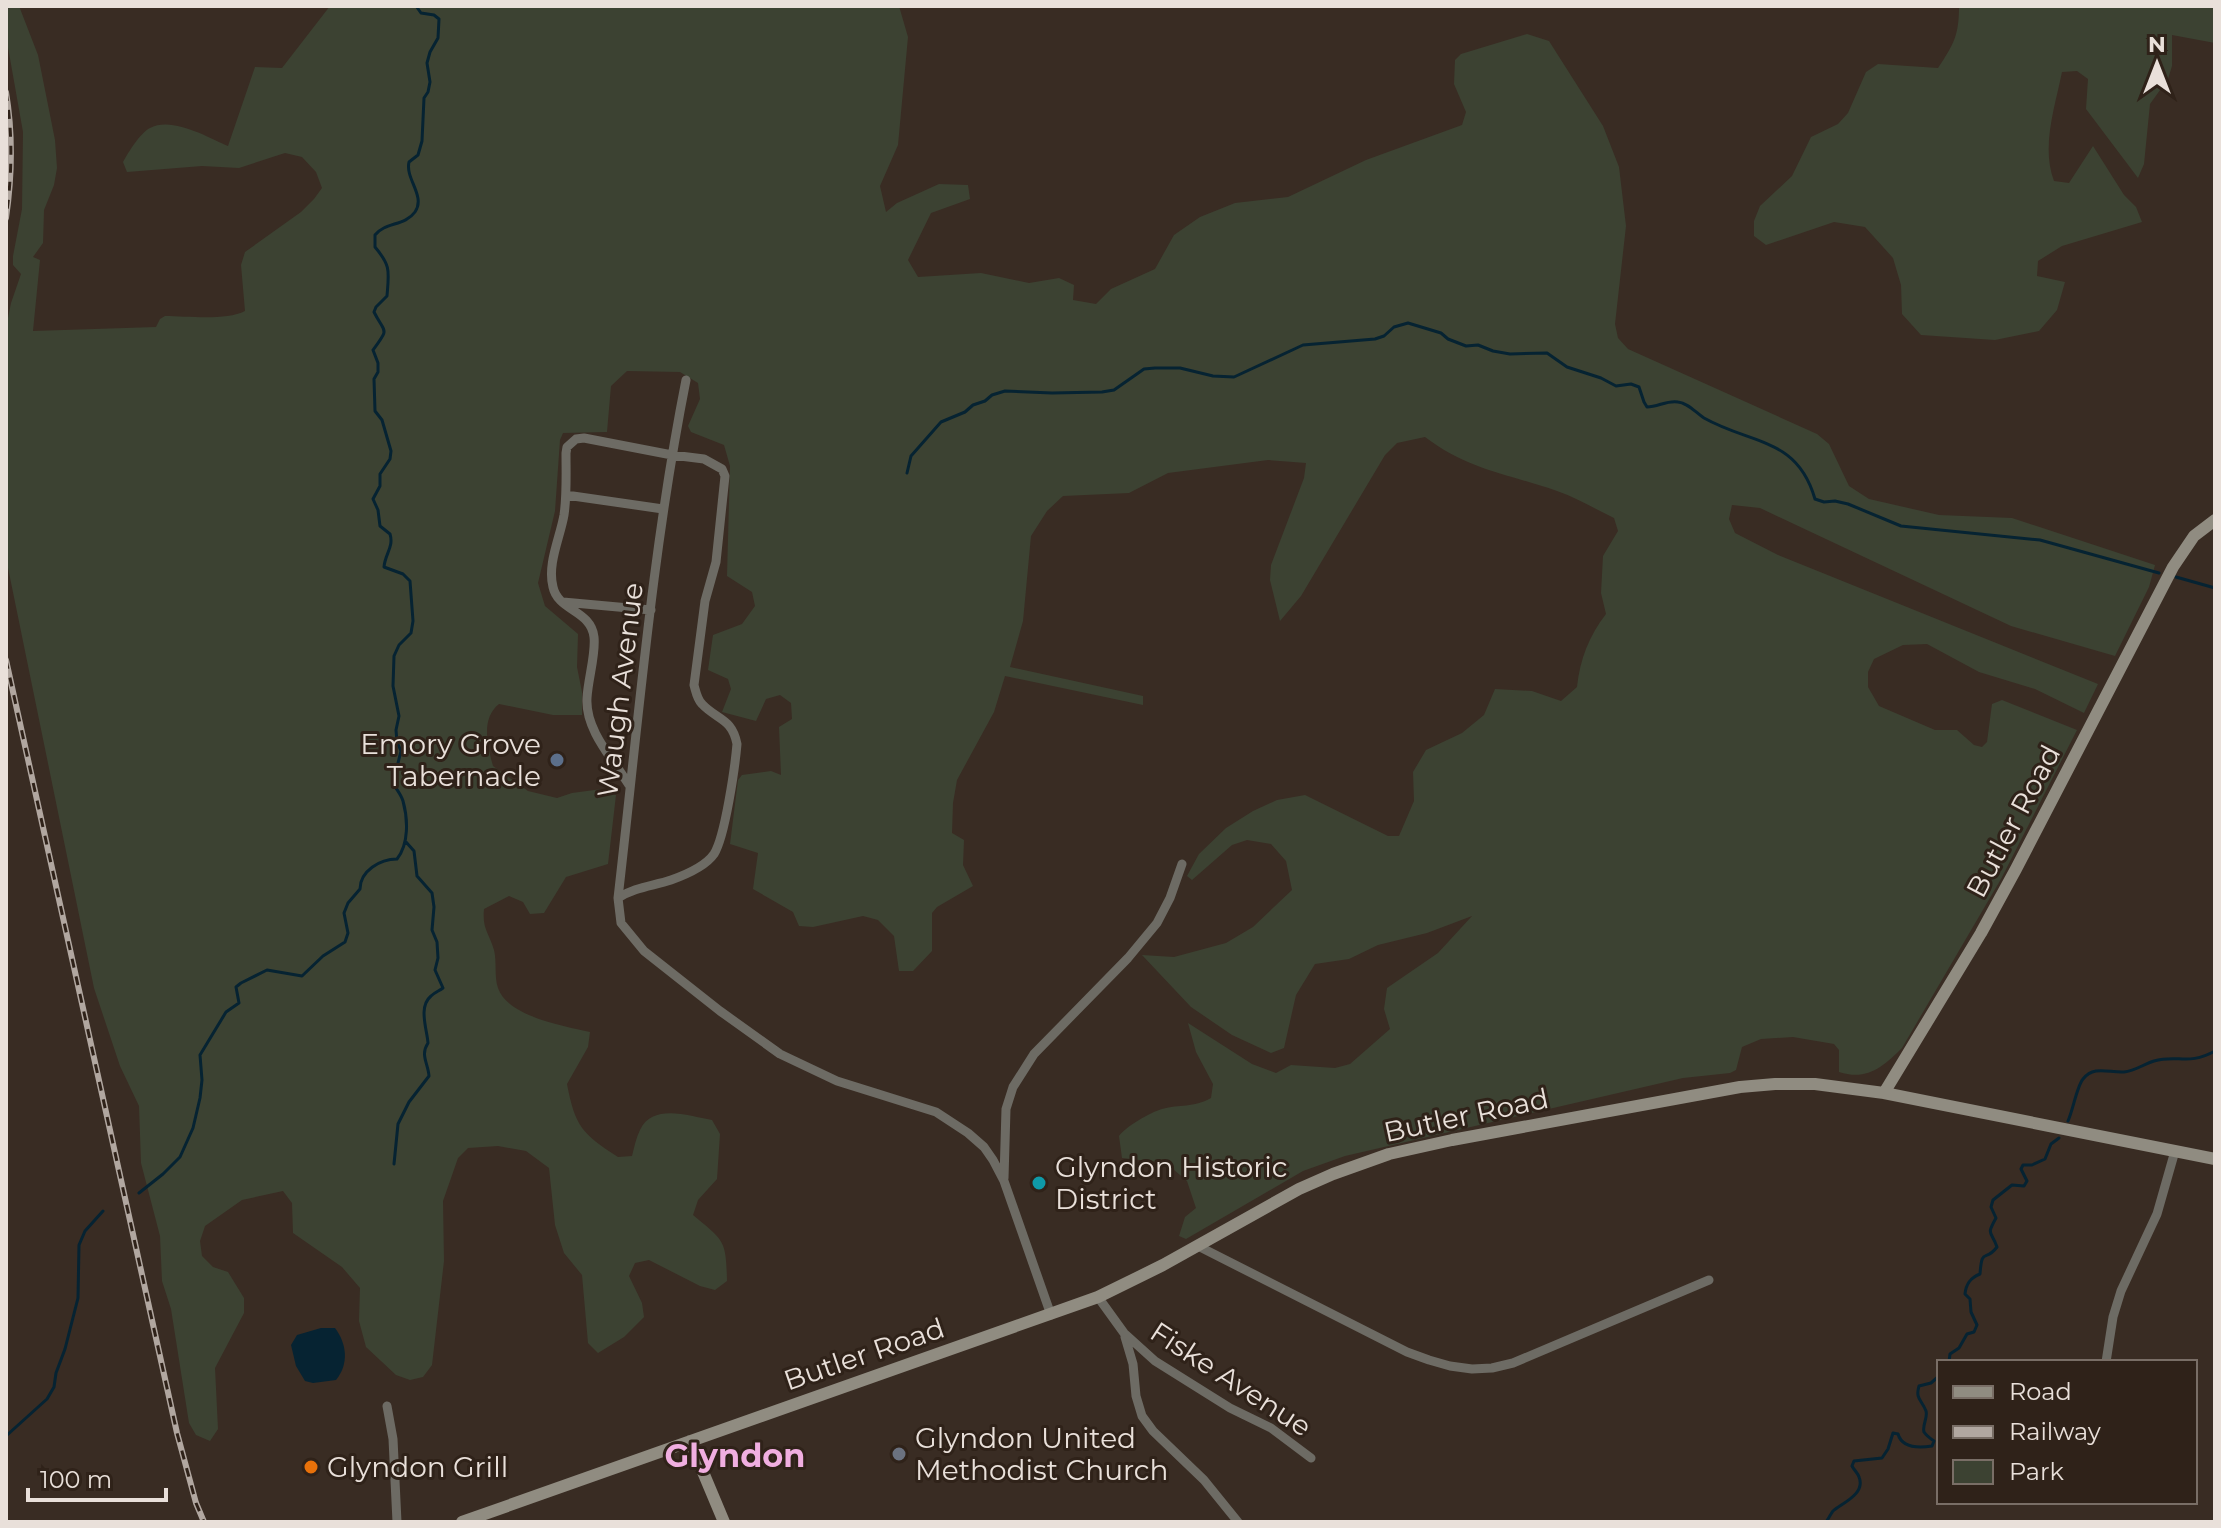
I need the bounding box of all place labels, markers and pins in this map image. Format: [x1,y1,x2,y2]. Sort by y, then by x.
place label: Emory Grove Tabernacle [360,727,541,793]
marker: Emory Grove Tabernacle [548,751,566,769]
place label: Glyndon Historic District [1055,1150,1288,1216]
marker: Glyndon Historic District [1030,1174,1048,1192]
place label: Glyndon United Methodist Church [915,1421,1168,1487]
marker: Glyndon United Methodist Church [890,1445,908,1463]
place label: Glyndon Grill [327,1450,508,1484]
marker: Glyndon Grill [302,1458,320,1476]

